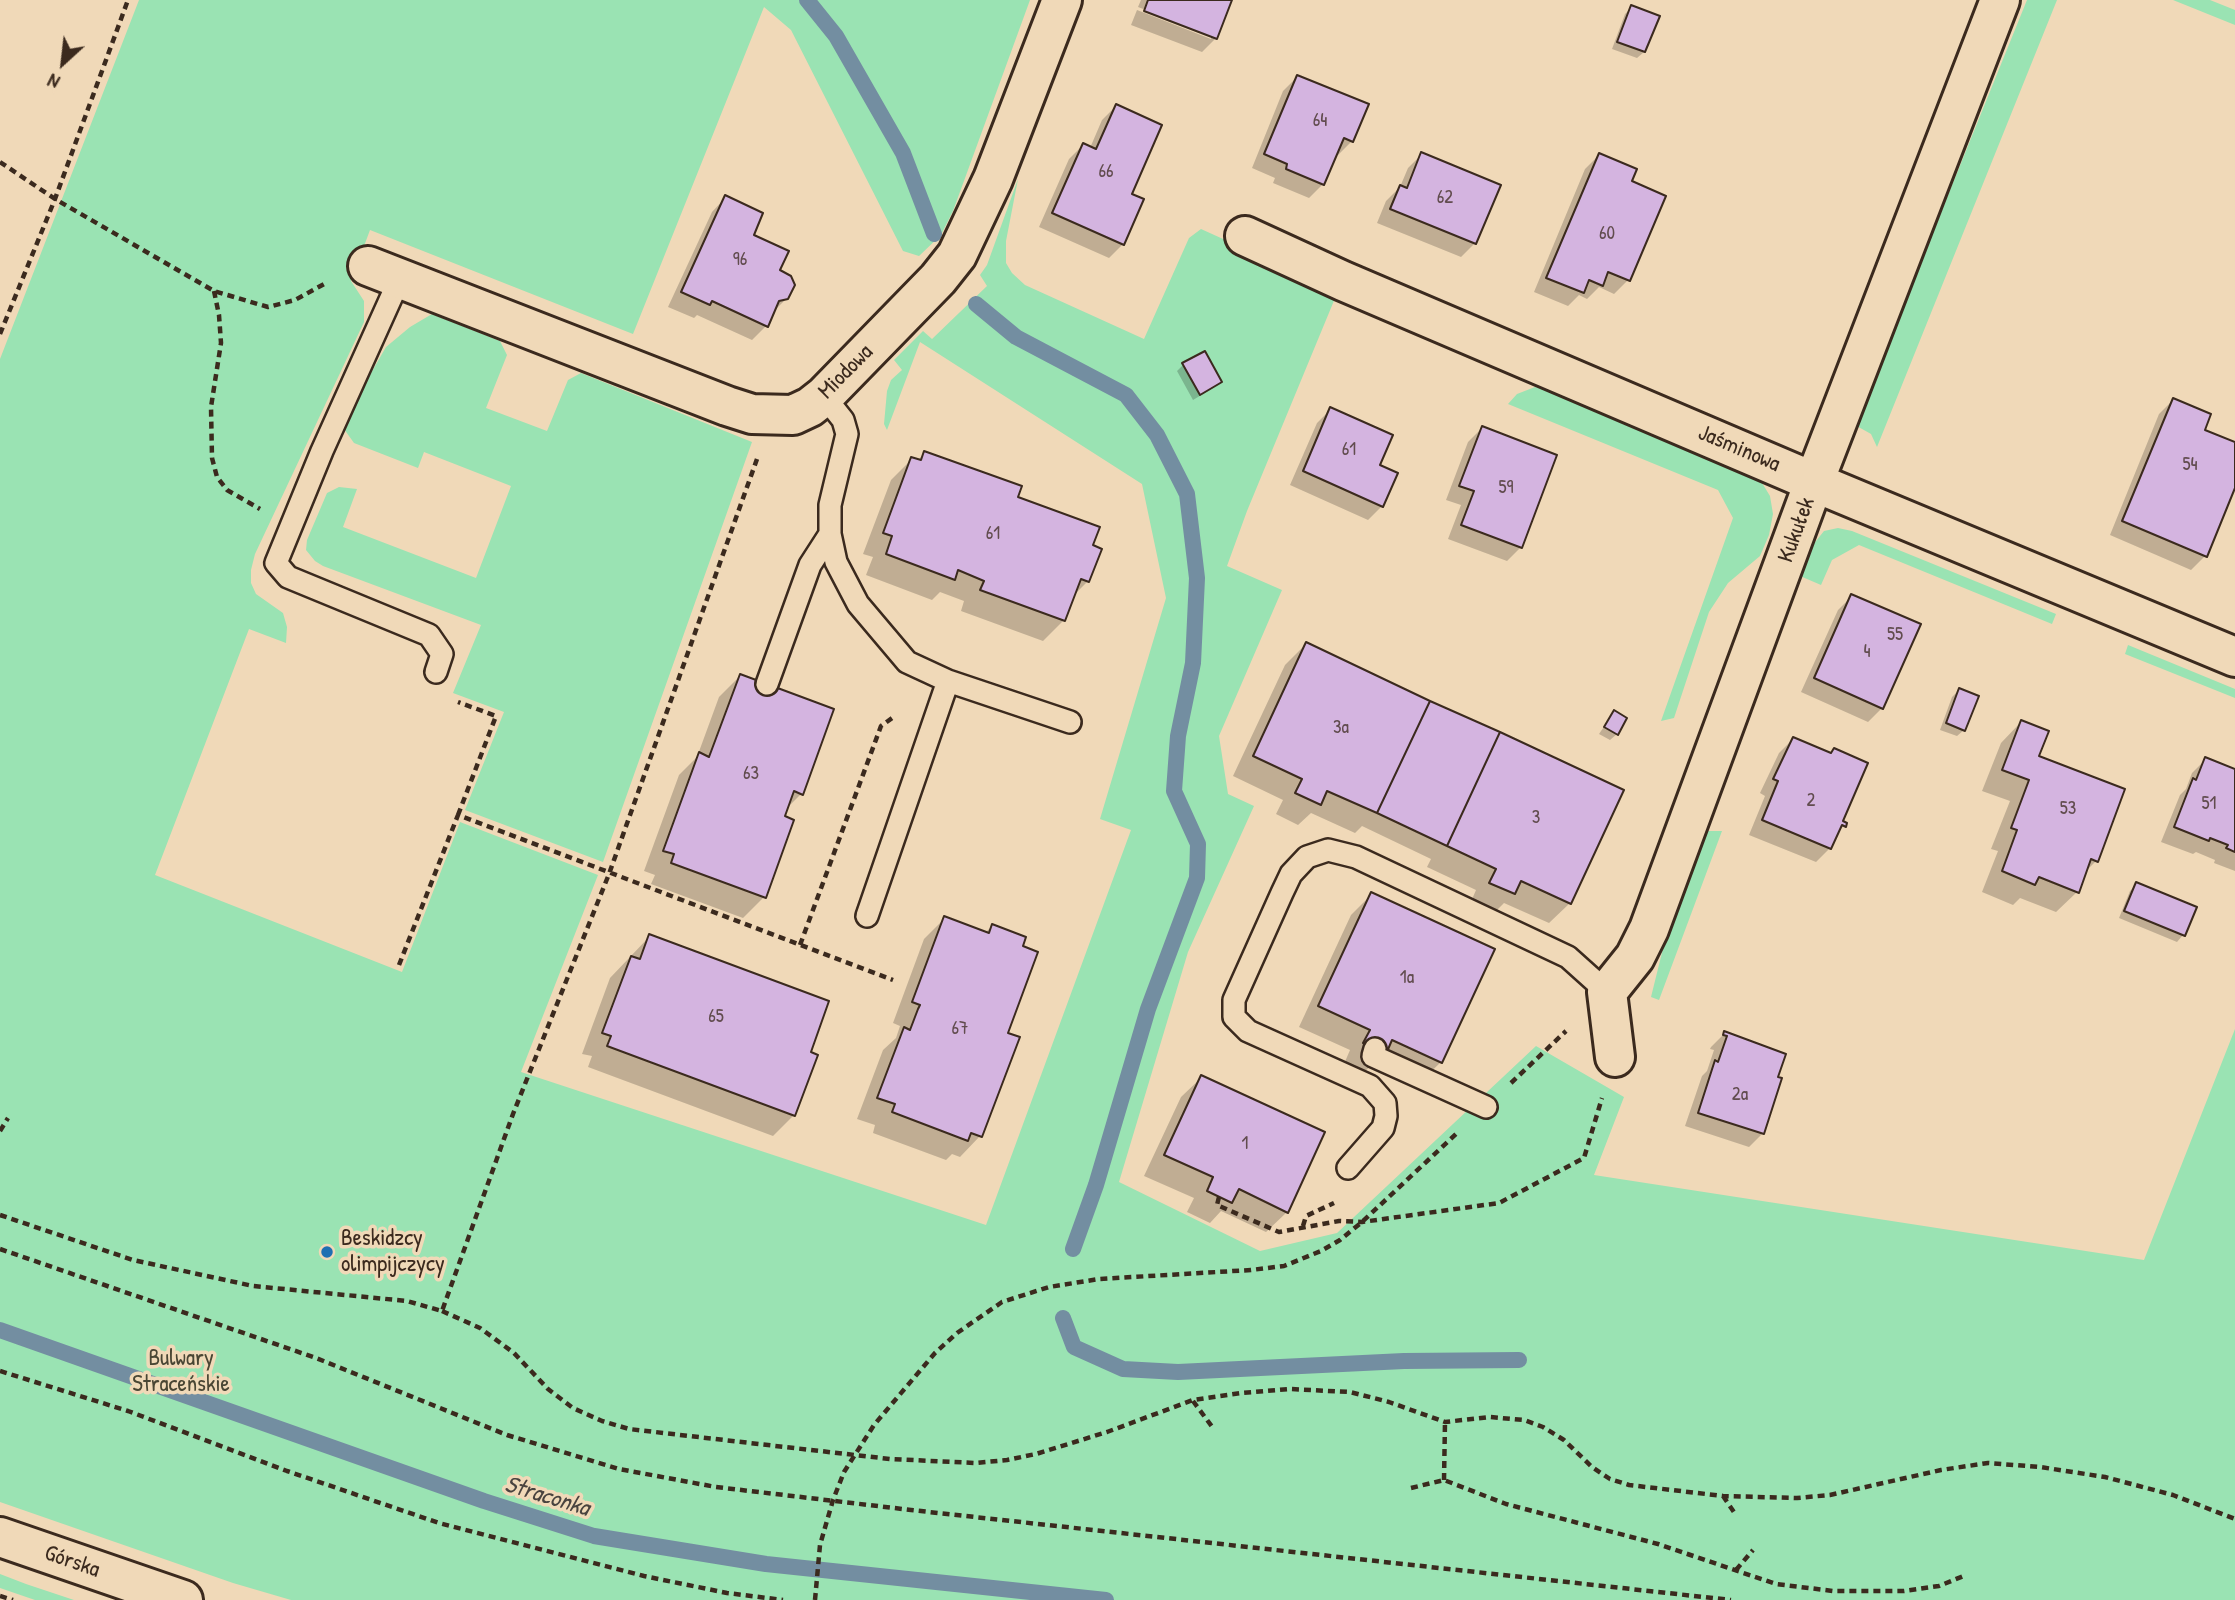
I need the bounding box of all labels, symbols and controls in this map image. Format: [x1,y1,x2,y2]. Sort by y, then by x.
north arrow [28,28,98,98]
text: N [43,68,64,96]
house number: 64 [1313,110,1327,132]
house number: 66 [1098,161,1114,183]
house number: 62 [1437,187,1453,209]
house number: 60 [1599,223,1615,245]
house number: 96 [733,249,747,271]
street label: Miodowa [813,339,879,405]
street label: Jaśminowa [1694,419,1784,479]
house number: 61 [1342,439,1356,461]
house number: 54 [2182,454,2198,476]
house number: 59 [1498,477,1514,499]
street label: Kukułek [1773,494,1821,566]
house number: 61 [986,523,1000,545]
house number: 55 [1887,624,1903,646]
house number: 4 [1863,641,1871,663]
house number: 3a [1333,717,1349,739]
house number: 63 [743,763,759,785]
house number: 2 [1807,790,1815,812]
house number: 51 [2202,793,2216,815]
house number: 53 [2060,798,2076,820]
house number: 3 [1532,807,1540,829]
house number: 1a [1400,967,1414,989]
house number: 65 [708,1006,724,1028]
house number: 67 [952,1018,968,1040]
house number: 2a [1732,1084,1748,1106]
house number: 1 [1242,1133,1248,1155]
place label: Beskidzcy olimpijczycy [341,1225,445,1279]
marker: Beskidzcy olimpijczycy [319,1244,335,1260]
park label: Bulwary Straceńskie [132,1345,230,1399]
water label: Straconka [501,1470,593,1524]
street label: Górska [41,1540,103,1584]

